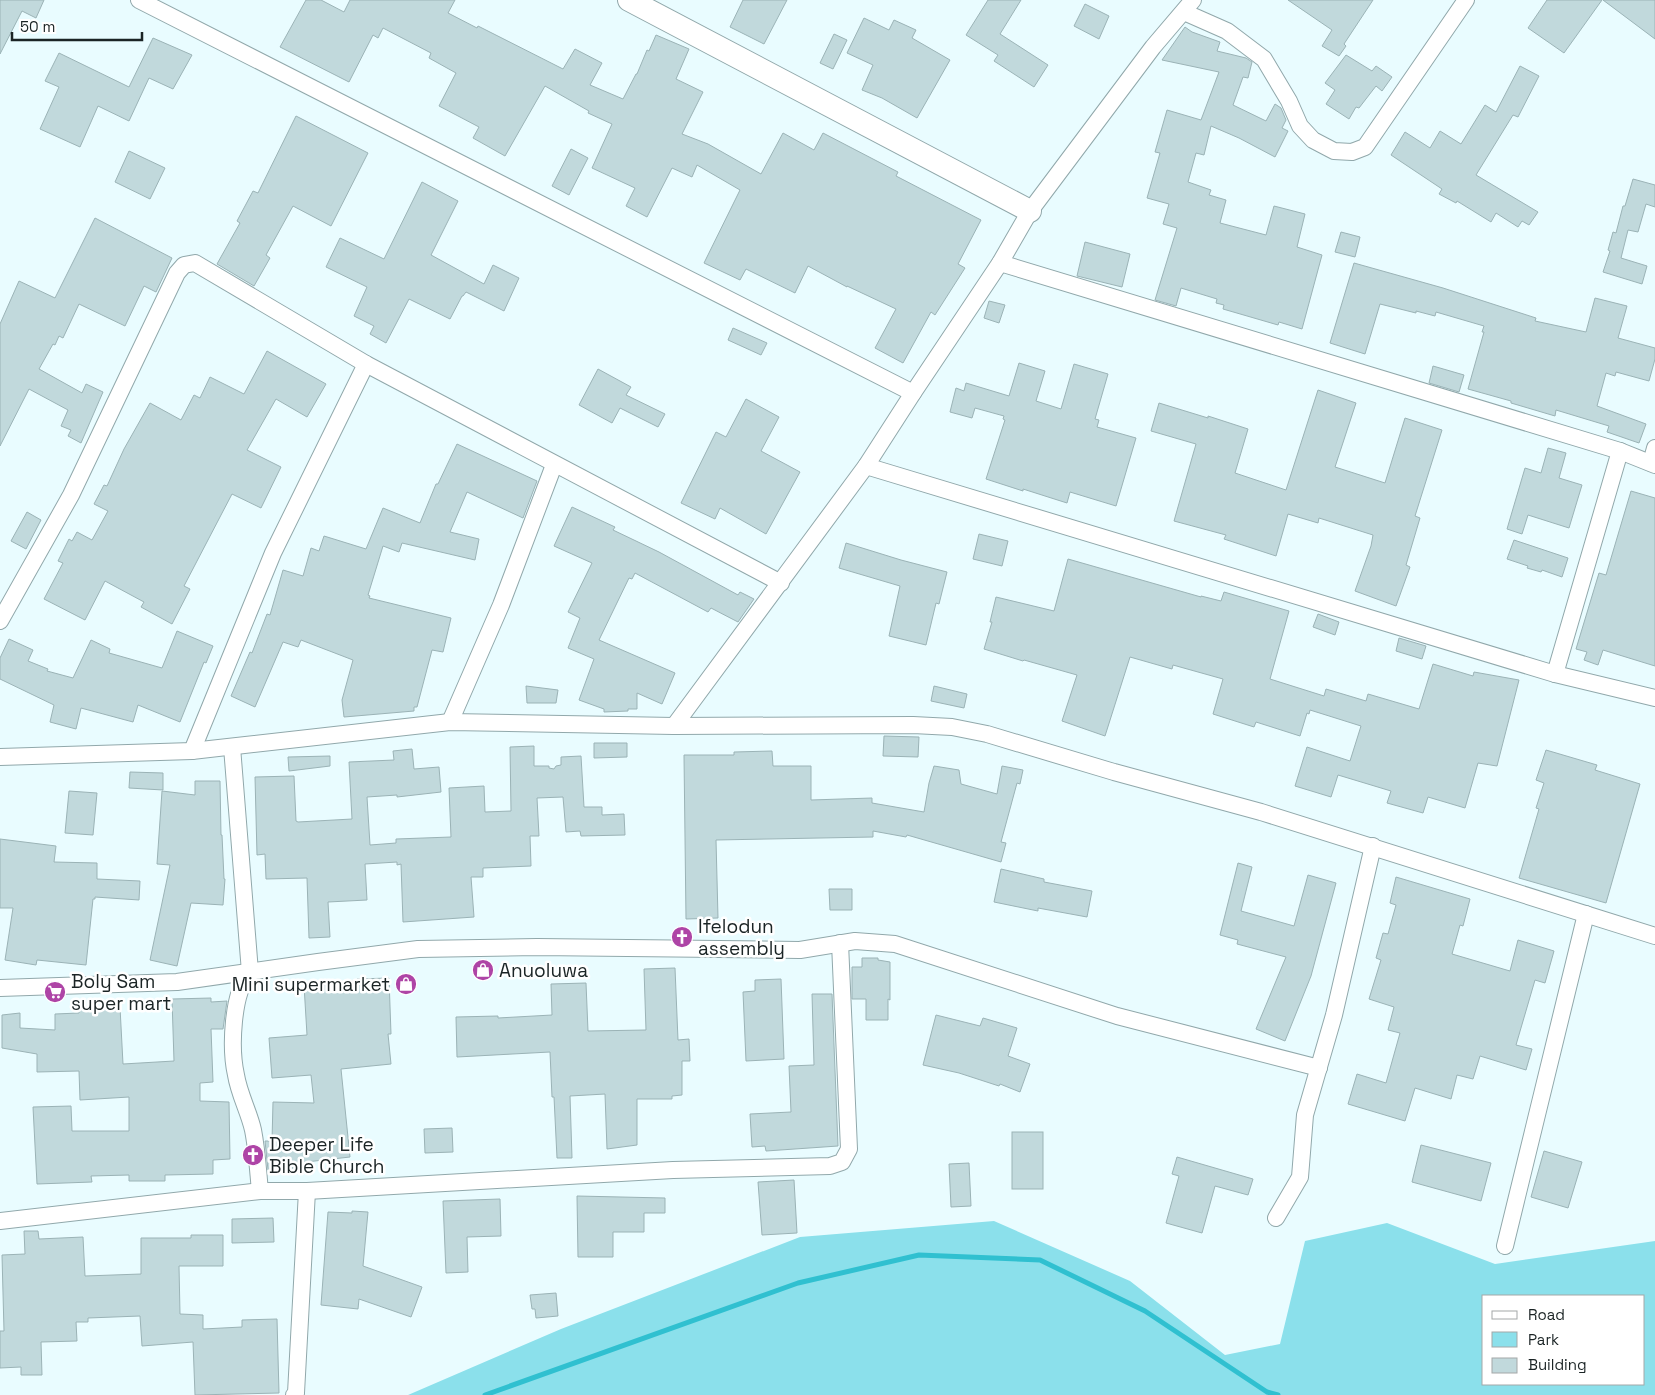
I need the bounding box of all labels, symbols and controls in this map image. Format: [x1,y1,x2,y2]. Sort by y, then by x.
scale bar [12,10,142,42]
text: 50 m [20,17,55,36]
place label: Ifelodun assembly [698,914,785,961]
church icon: Ifelodun assembly [670,925,694,949]
shop icon: Anuoluwa [471,958,495,982]
place label: Anuoluwa [499,958,588,983]
place label: Boly Sam super mart [71,969,171,1016]
place label: Mini supermarket [232,972,390,997]
shop icon: Mini supermarket [394,972,418,996]
supermarket icon: Boly Sam super mart [43,980,67,1004]
place label: Deeper Life Bible Church [269,1132,384,1179]
church icon: Deeper Life Bible Church [241,1143,265,1167]
legend [1482,1295,1645,1385]
text: Road [1528,1305,1565,1324]
text: Park [1528,1330,1559,1349]
text: Building [1528,1355,1587,1374]

